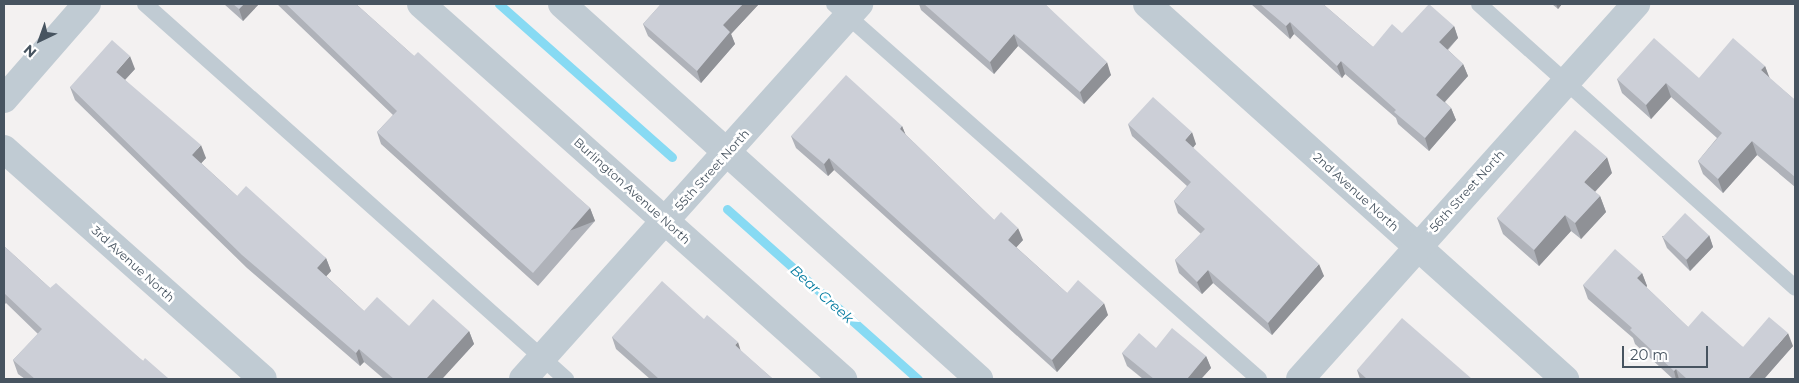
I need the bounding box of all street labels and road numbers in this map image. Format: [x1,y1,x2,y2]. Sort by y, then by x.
street label: 55th Street North [672,126,752,214]
street label: Burlington Avenue North [571,135,693,247]
street label: 56th Street North [1427,147,1507,235]
street label: 2nd Avenue North [1310,150,1402,234]
street label: 3rd Avenue North [89,223,177,305]

